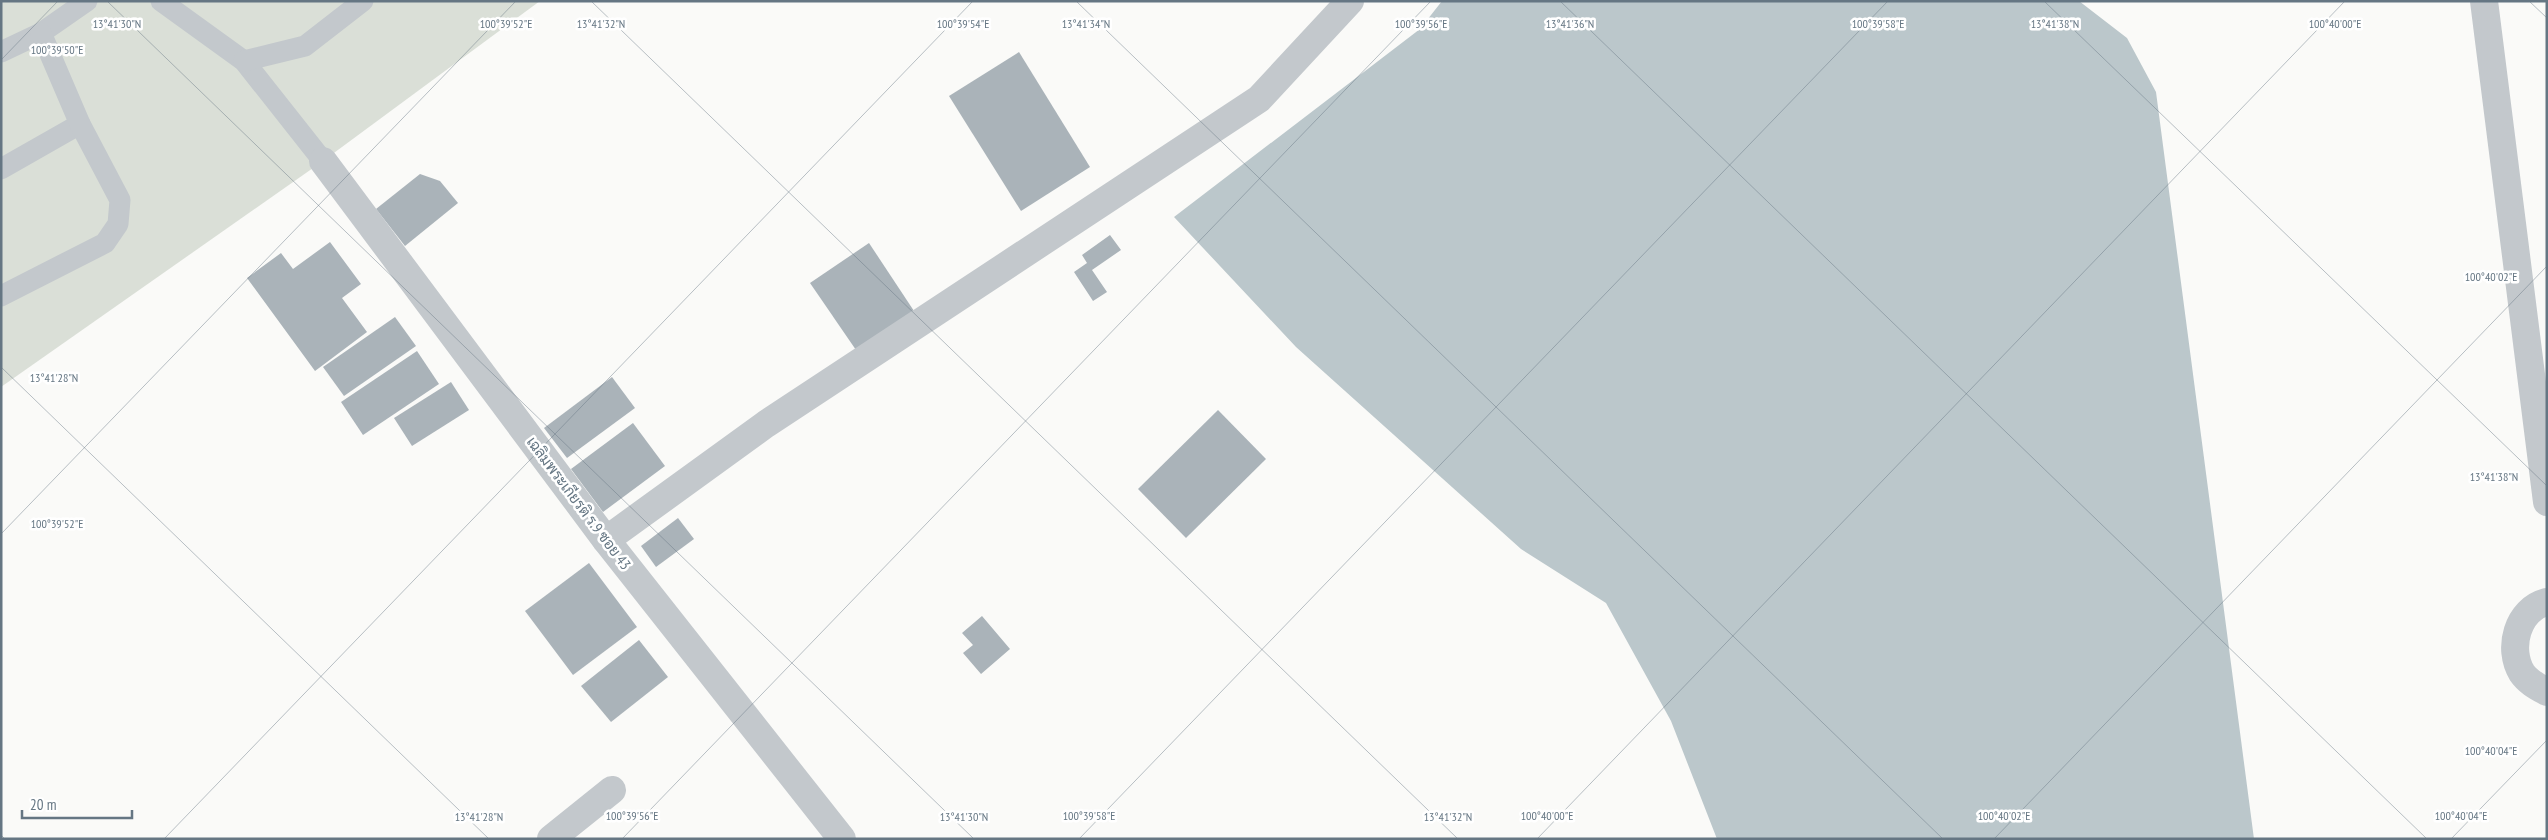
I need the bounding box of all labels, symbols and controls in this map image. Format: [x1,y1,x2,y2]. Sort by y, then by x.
text: 13°41'30"N [93,16,141,31]
text: 100°39'52"E [480,16,532,31]
text: 13°41'32"N [577,16,625,31]
text: 100°39'54"E [937,16,989,31]
text: 13°41'34"N [1062,16,1110,31]
text: 100°39'56"E [1395,16,1447,31]
text: 13°41'36"N [1546,16,1594,31]
text: 100°39'58"E [1852,16,1904,31]
text: 13°41'38"N [2031,16,2079,31]
text: 100°40'00"E [2309,16,2361,31]
text: 100°39'50"E [31,42,83,57]
text: 100°40'02"E [2465,269,2517,284]
text: 13°41'28"N [30,370,78,385]
street label: เฉลิมพระเกียรติ ร.9 ซอย 43 [523,433,635,573]
text: 13°41'38"N [2470,469,2518,484]
text: 100°39'52"E [31,516,83,531]
text: 100°40'04"E [2465,743,2517,758]
scale bar [22,788,132,820]
text: 20 m [30,795,56,814]
text: 100°39'56"E [606,808,658,823]
text: 100°39'58"E [1063,808,1115,823]
text: 100°40'00"E [1521,808,1573,823]
text: 100°40'02"E [1978,808,2030,823]
text: 100°40'04"E [2435,808,2487,823]
text: 13°41'28"N [455,809,503,824]
text: 13°41'30"N [940,809,988,824]
text: 13°41'32"N [1424,809,1472,824]

